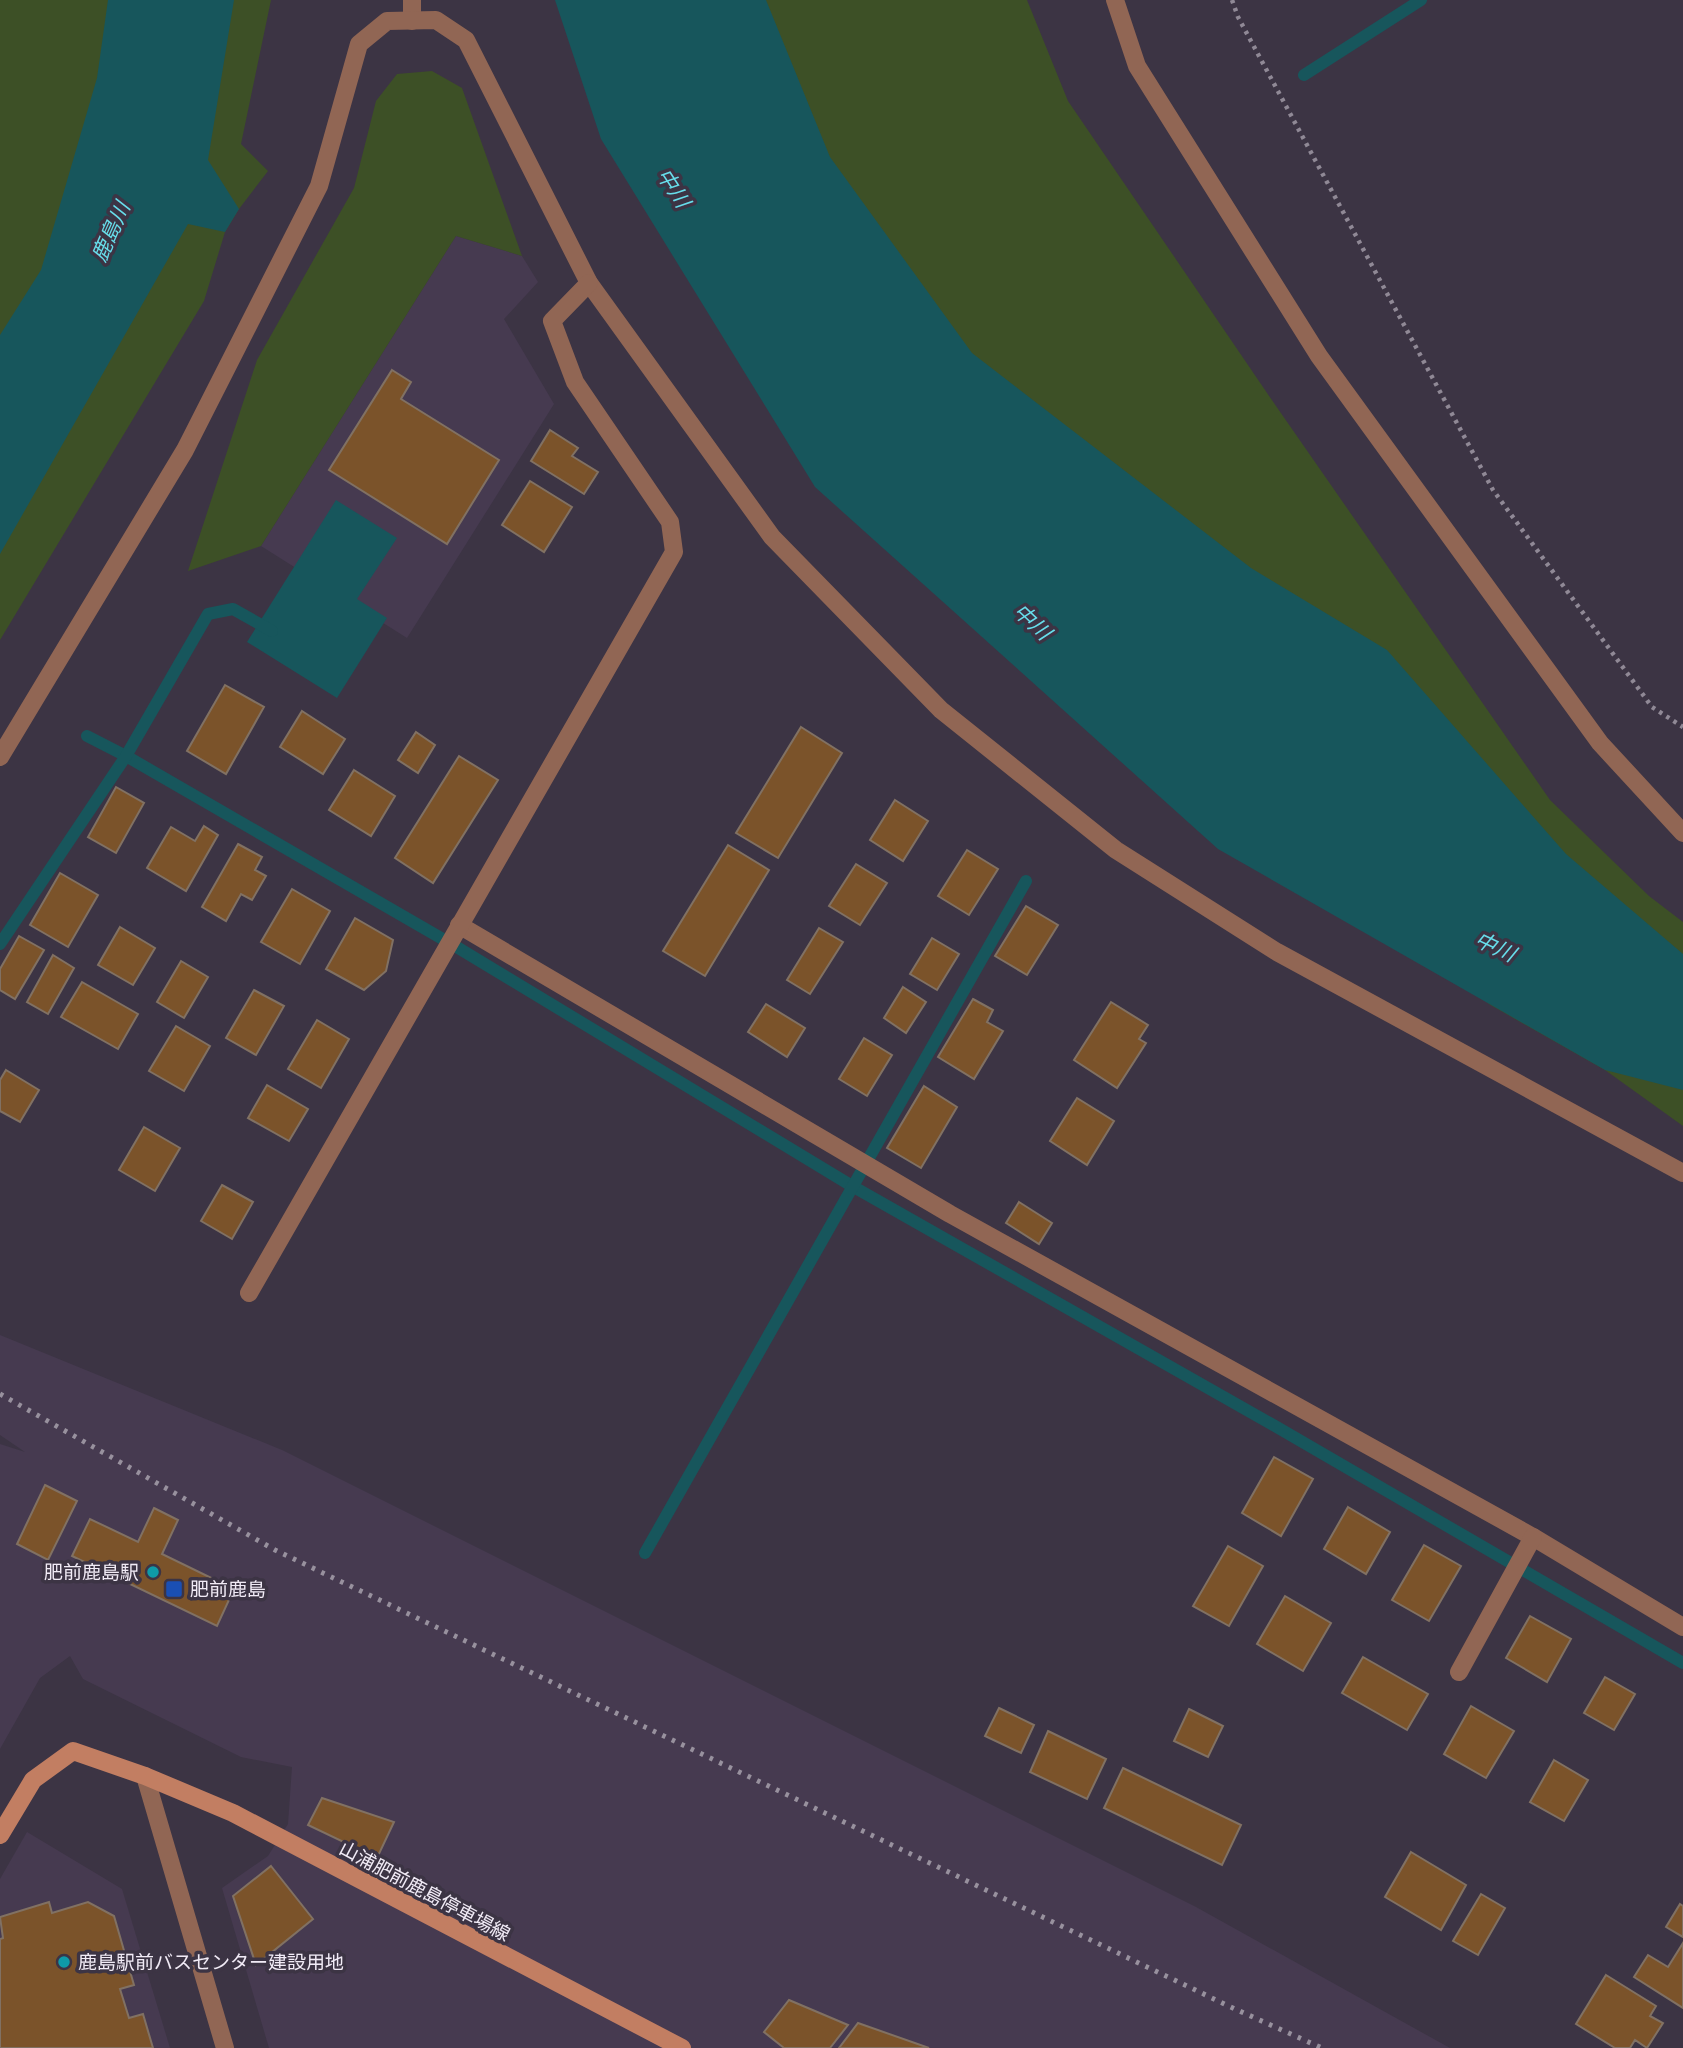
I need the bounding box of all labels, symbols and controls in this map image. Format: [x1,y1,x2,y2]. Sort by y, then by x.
water label: 中川 [651,163,696,214]
water label: 鹿島川 [86,196,136,266]
water label: 中川 [1008,598,1058,646]
water label: 中川 [1471,926,1521,968]
place label: 肥前鹿島駅 [44,1561,139,1584]
marker: 肥前鹿島駅 [145,1564,161,1580]
place label: 肥前鹿島 [190,1578,266,1601]
marker: 肥前鹿島 [164,1579,184,1599]
street label: 山浦肥前鹿島停車場線 [335,1837,514,1946]
place label: 鹿島駅前バスセンター建設用地 [78,1951,344,1974]
marker: 鹿島駅前バスセンター建設用地 [56,1954,72,1970]

